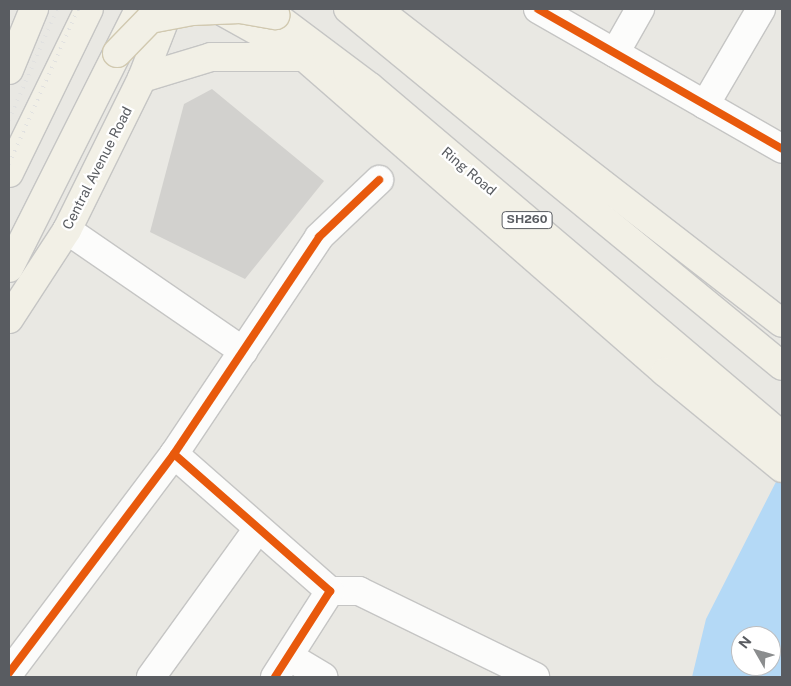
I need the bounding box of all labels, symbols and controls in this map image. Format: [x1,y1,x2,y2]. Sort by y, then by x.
street label: Central Avenue Road [59,104,135,232]
street label: Ring Road [438,143,500,199]
road number: SH260 [501,210,553,230]
north arrow [731,626,781,676]
text: N [735,633,755,652]

